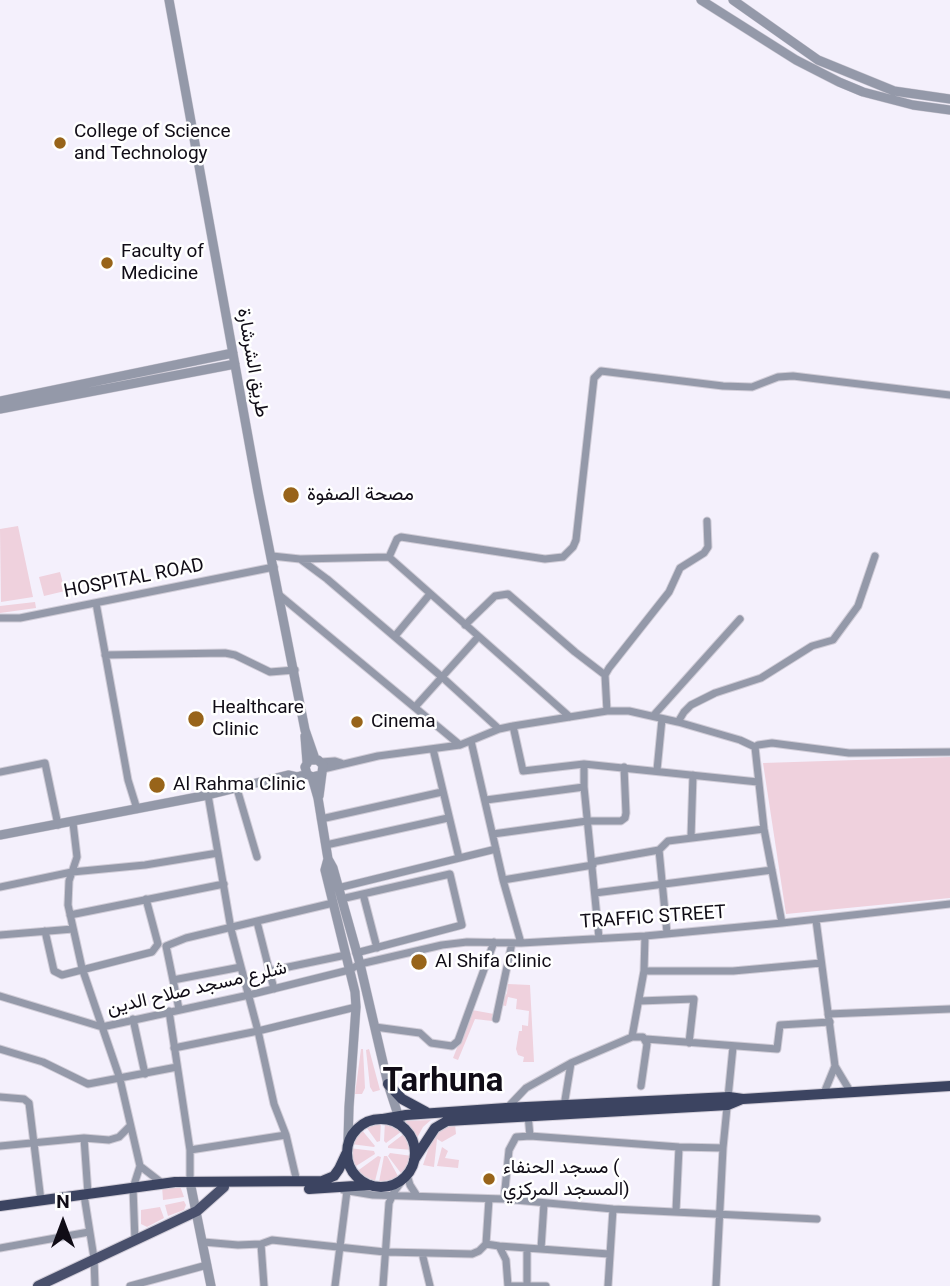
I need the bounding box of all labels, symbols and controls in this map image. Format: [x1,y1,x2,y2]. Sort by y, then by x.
place label: College of Science and Technology [74,121,231,165]
marker: College of Science and Technology [52,135,68,151]
place label: Faculty of Medicine [121,241,204,285]
marker: Faculty of Medicine [99,255,115,271]
street label: طريق الشرشارة [231,307,273,419]
place label: مصحة الصفوة [307,484,414,506]
marker: مصحة الصفوة [281,485,301,505]
street label: HOSPITAL ROAD [62,554,206,604]
place label: Healthcare Clinic [212,697,304,741]
marker: Healthcare Clinic [186,709,206,729]
place label: Cinema [371,711,436,733]
marker: Cinema [349,714,365,730]
place label: Al Rahma Clinic [173,774,306,796]
marker: Al Rahma Clinic [147,775,167,795]
street label: TRAFFIC STREET [579,902,727,934]
place label: Al Shifa Clinic [435,951,551,973]
marker: Al Shifa Clinic [409,952,429,972]
street label: شلرع مسجد صلاح الدين [105,957,289,1021]
district label: Tarhuna [383,1063,503,1103]
place label: مسجد الحنفاء ( المسجد المركزي) [503,1157,630,1201]
marker: مسجد الحنفاء ( المسجد المركزي) [481,1171,497,1187]
north arrow [28,1188,98,1258]
text: N [56,1190,70,1213]

